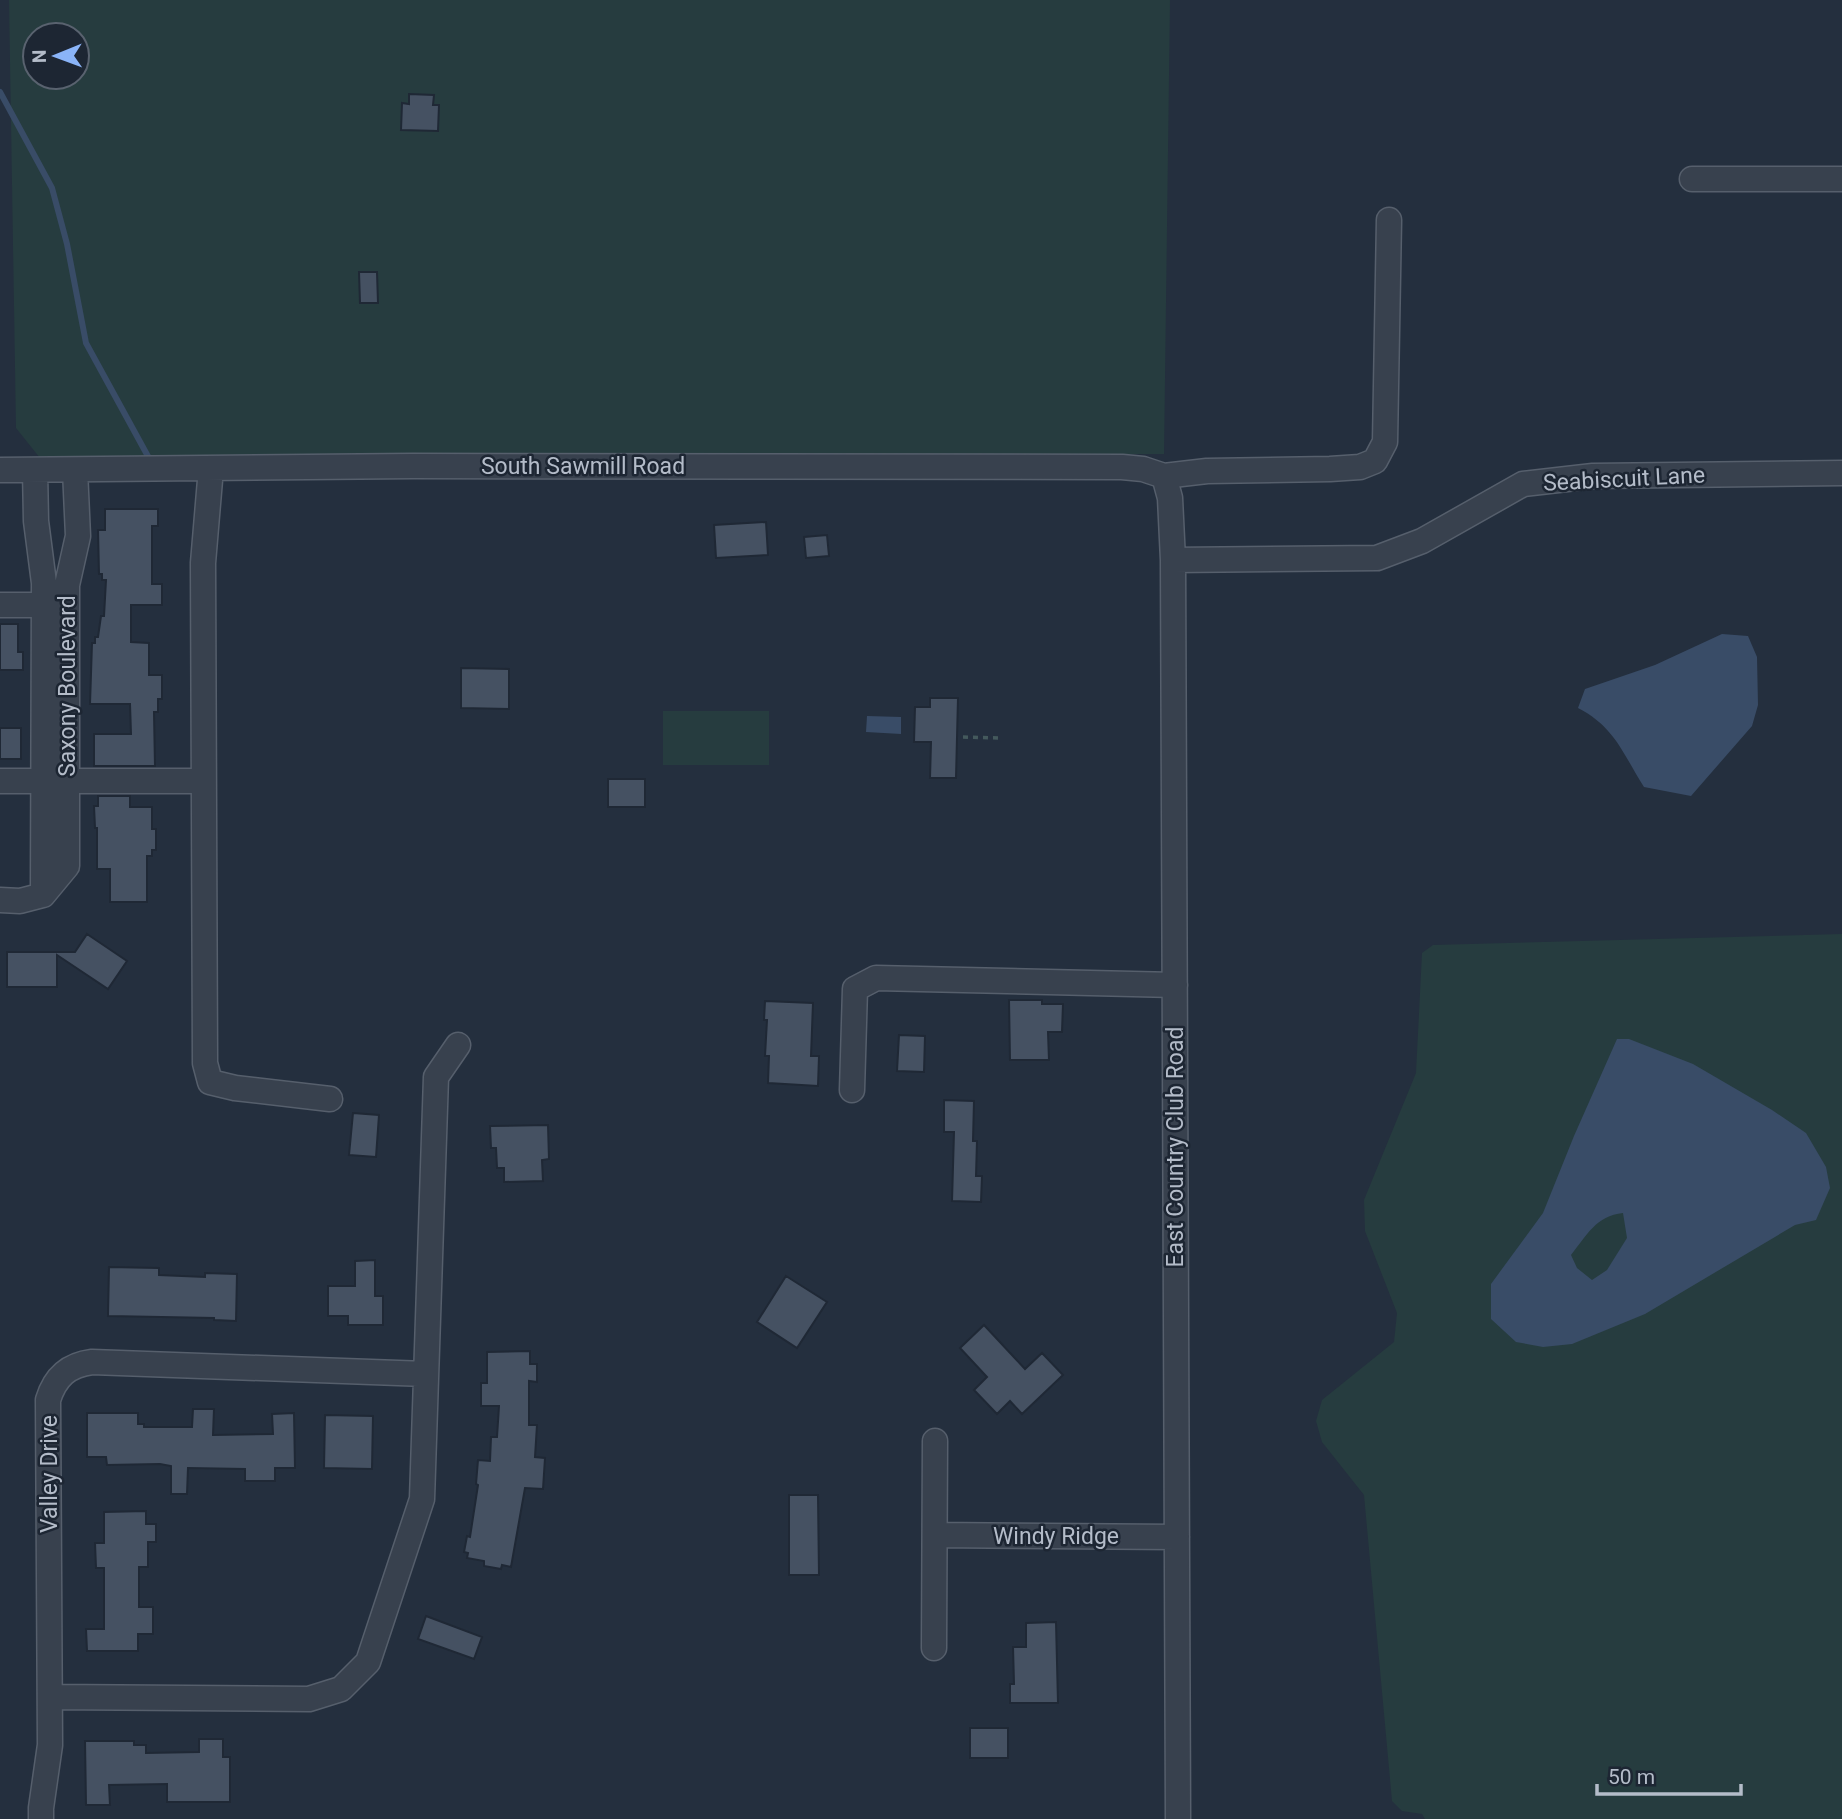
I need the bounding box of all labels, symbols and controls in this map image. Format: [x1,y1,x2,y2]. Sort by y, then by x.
north arrow [21,21,91,91]
text: N [28,49,51,63]
street label: South Sawmill Road [481,453,685,480]
street label: Seabiscuit Lane [1542,461,1706,497]
street label: Saxony Boulevard [54,595,81,777]
street label: East Country Club Road [1162,1027,1189,1267]
street label: Valley Drive [36,1415,63,1533]
street label: Windy Ridge [993,1523,1119,1550]
scale bar [1597,1752,1741,1796]
text: 50 m [1608,1765,1655,1789]

